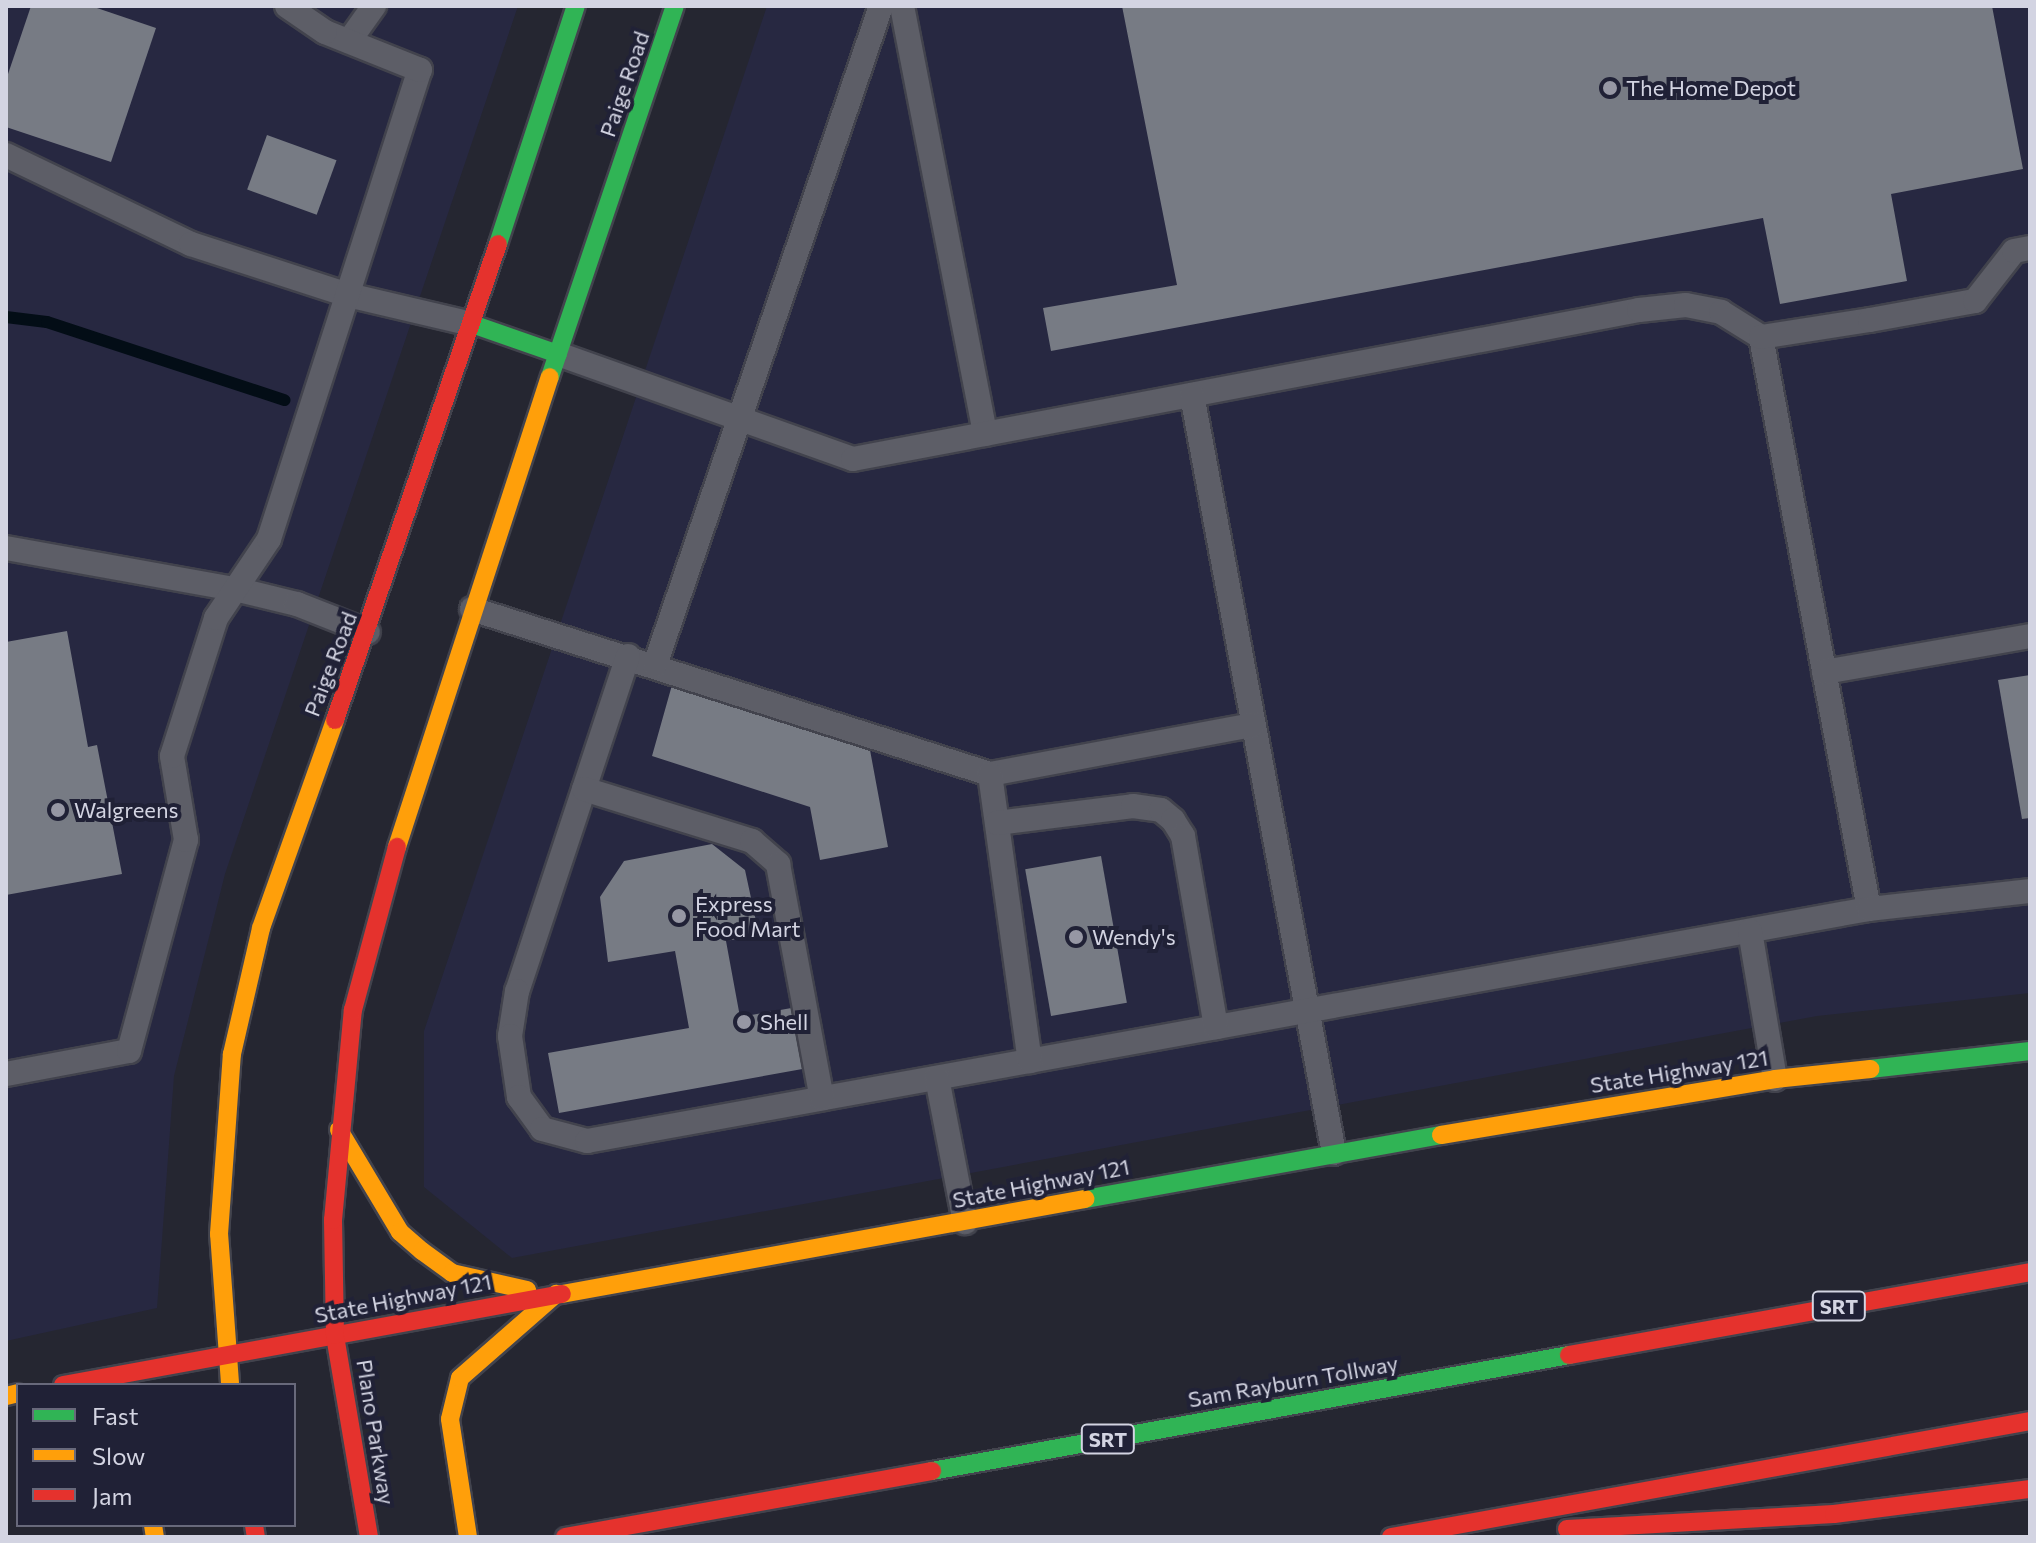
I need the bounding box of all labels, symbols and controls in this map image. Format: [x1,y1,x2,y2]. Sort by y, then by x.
street label: Paige Road [594,28,654,140]
place label: The Home Depot [1626,75,1796,101]
marker: The Home Depot [1601,79,1619,97]
street label: Paige Road [298,608,362,720]
place label: Walgreens [74,797,179,823]
marker: Walgreens [49,801,67,819]
place label: Express Food Mart [695,890,801,942]
marker: Express Food Mart [670,907,688,925]
place label: Wendy's [1092,924,1176,950]
marker: Wendy's [1067,928,1085,946]
place label: Shell [760,1009,808,1035]
marker: Shell [735,1013,753,1031]
street label: State Highway 121 [1588,1044,1770,1098]
street label: State Highway 121 [950,1153,1132,1213]
street label: State Highway 121 [312,1268,494,1328]
road number: SRT [1811,1290,1867,1322]
street label: Sam Rayburn Tollway [1186,1350,1400,1412]
street label: Plano Parkway [351,1357,401,1507]
legend [16,1383,296,1527]
text: Fast [92,1401,139,1430]
road number: SRT [1080,1423,1136,1455]
text: Slow [92,1441,145,1470]
text: Jam [92,1481,132,1510]

